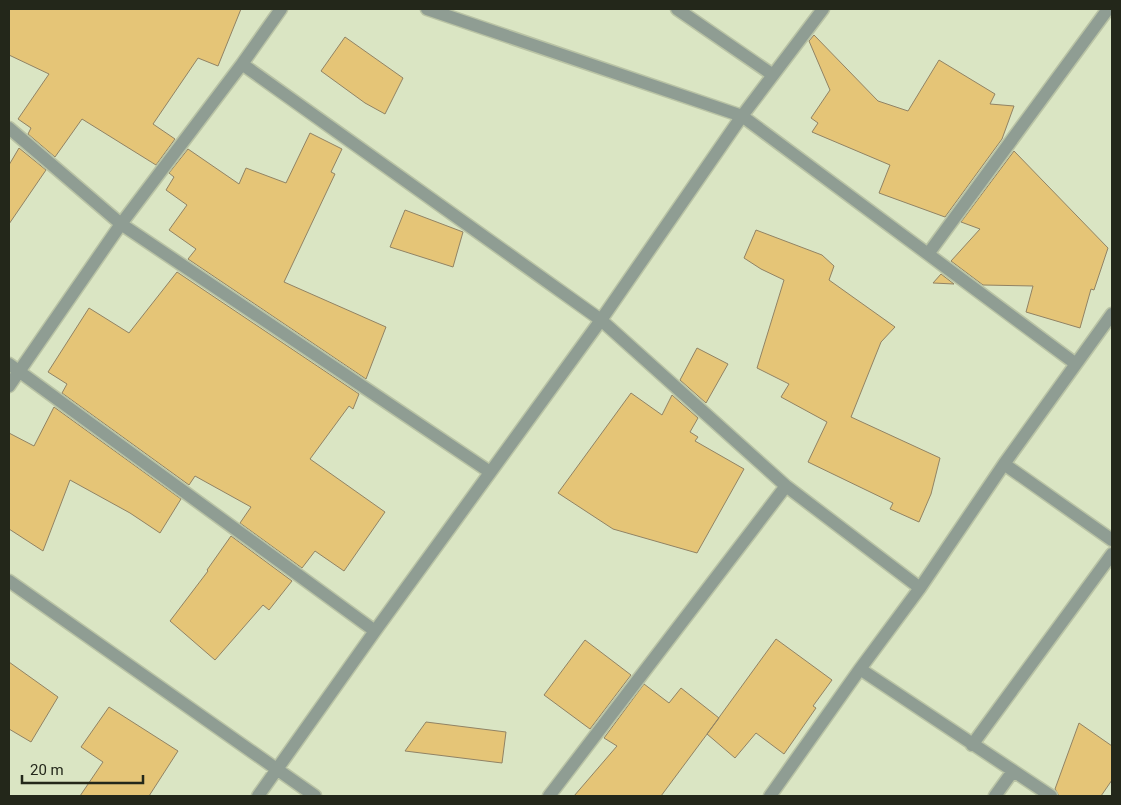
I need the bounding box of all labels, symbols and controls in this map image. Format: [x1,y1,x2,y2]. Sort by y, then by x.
scale bar [22,752,144,784]
text: 20 m [30,761,64,779]

